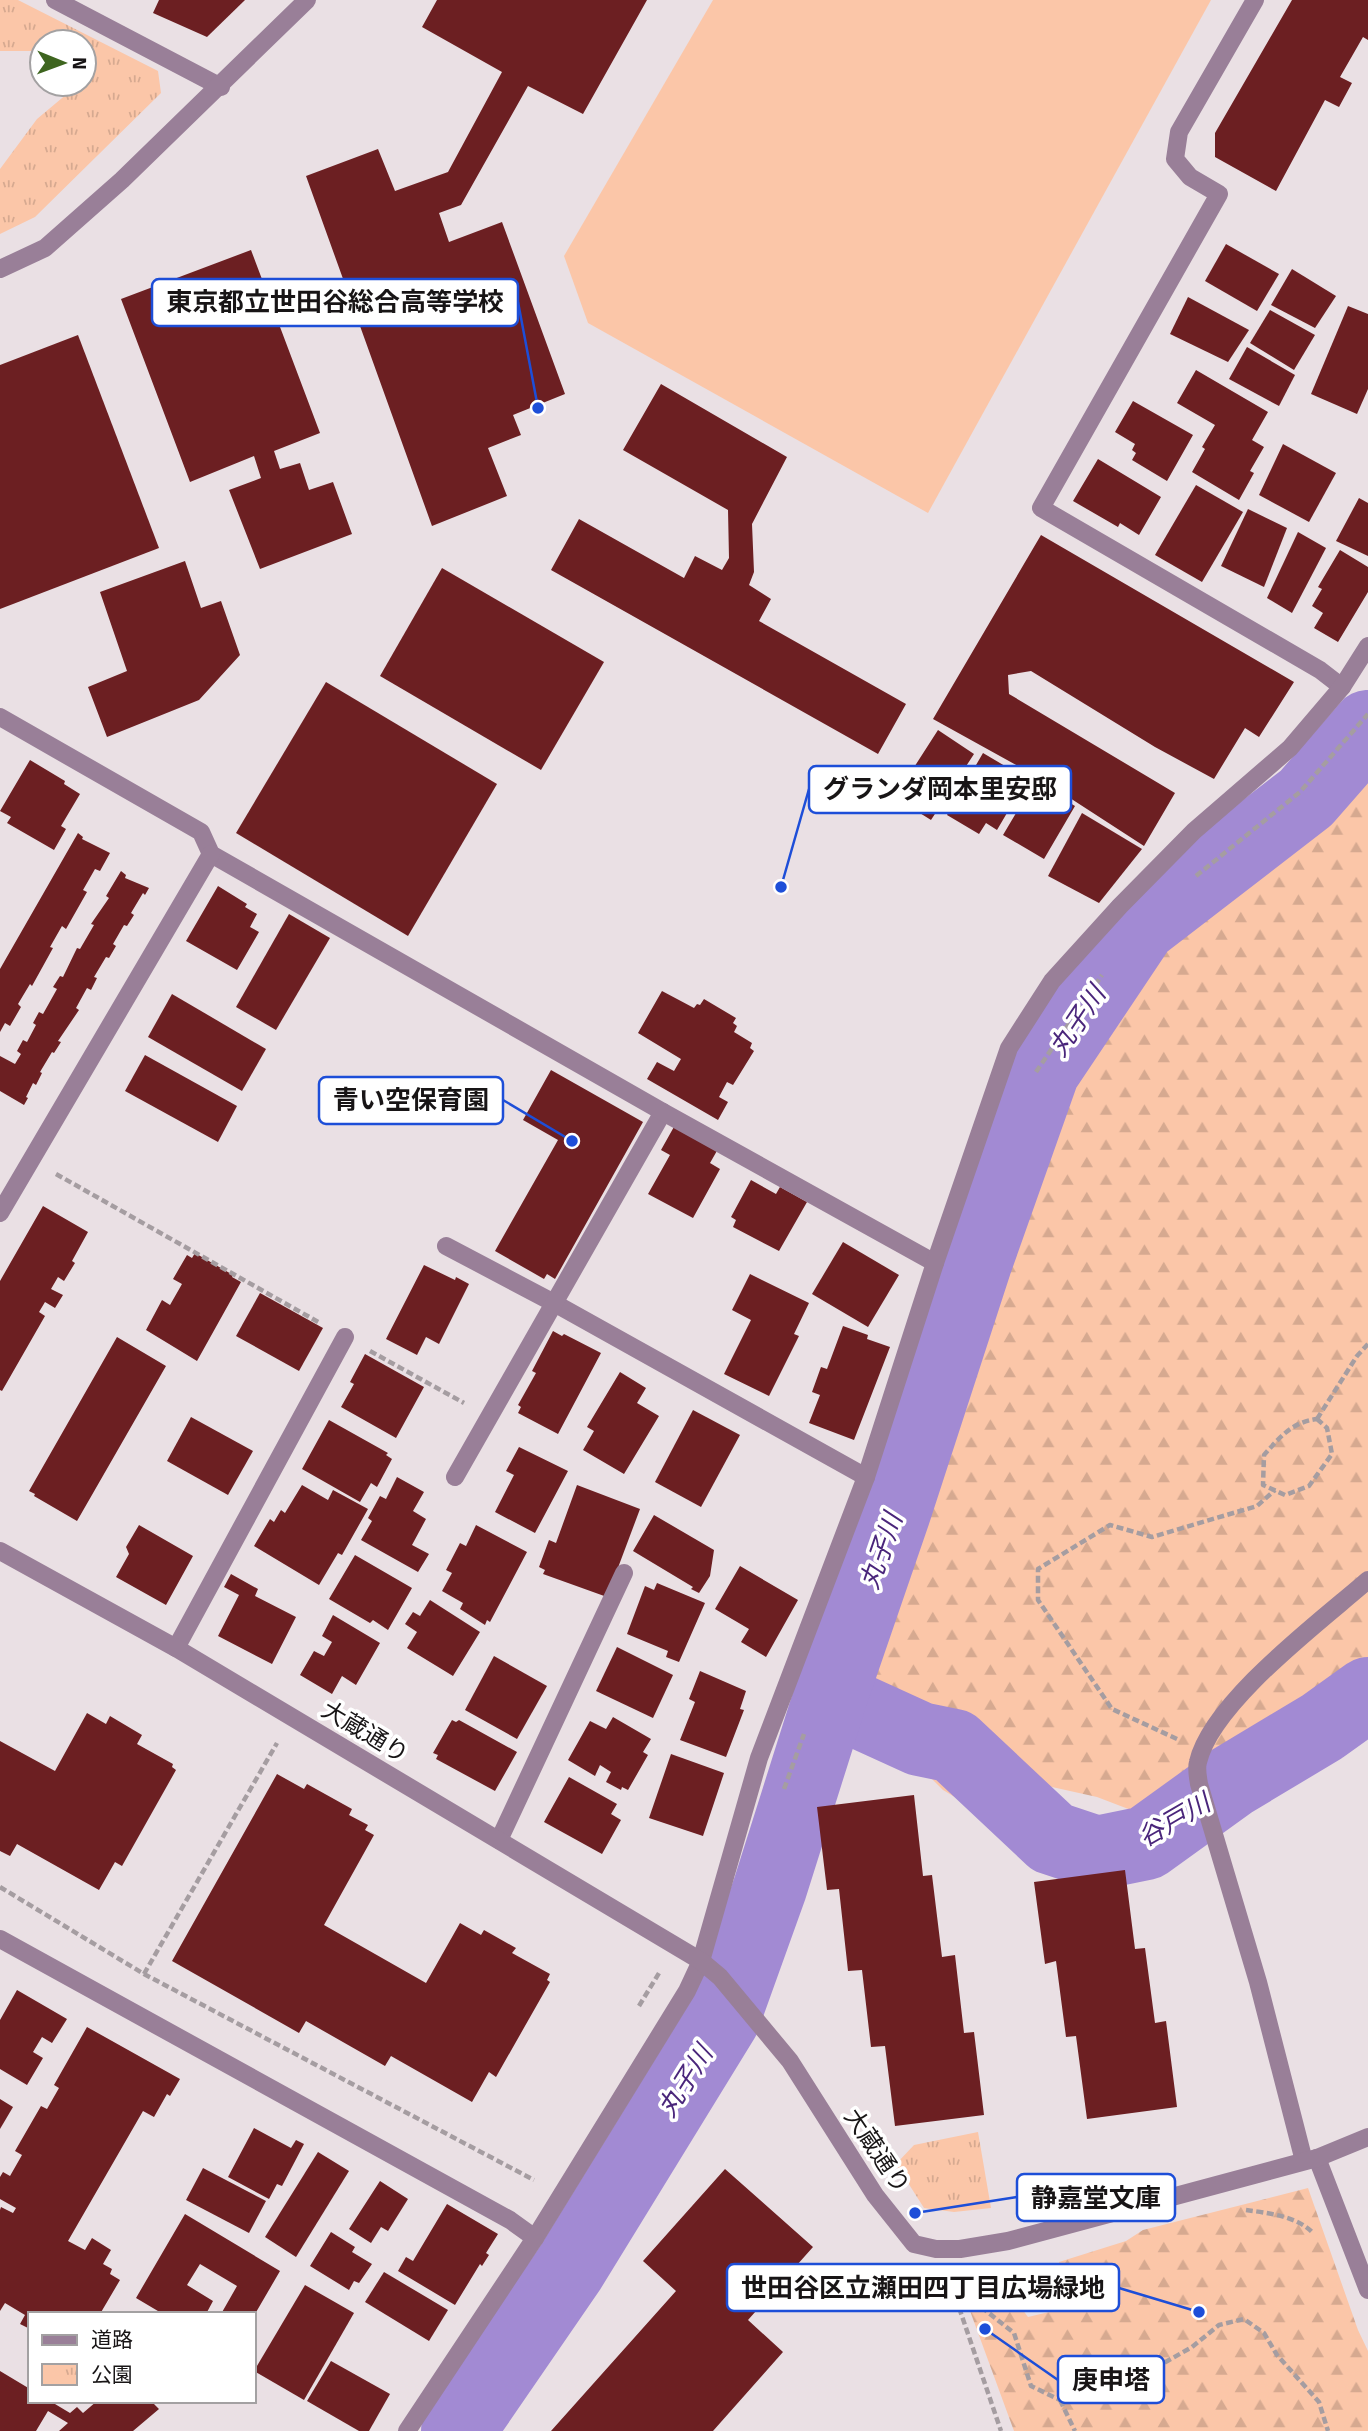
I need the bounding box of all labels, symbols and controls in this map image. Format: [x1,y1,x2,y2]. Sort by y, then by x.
north arrow [28,28,98,98]
text: N [68,57,91,70]
callout: 東京都立世田谷総合高等学校 [152,279,518,326]
text: 東京都立世田谷総合高等学校 [166,287,504,318]
callout: グランダ岡本里安邸 [809,766,1071,813]
text: グランダ岡本里安邸 [823,774,1057,805]
water label: 丸子川 [1043,978,1114,1062]
callout: 青い空保育園 [319,1077,503,1124]
text: 青い空保育園 [333,1085,489,1116]
water label: 丸子川 [854,1506,910,1593]
street label: 大蔵通り [317,1695,413,1769]
water label: 谷戸川 [1133,1786,1218,1853]
water label: 丸子川 [652,2037,721,2123]
street label: 大蔵通り [839,2103,915,2199]
callout: 静嘉堂文庫 [1017,2174,1175,2221]
text: 静嘉堂文庫 [1031,2183,1161,2214]
callout: 世田谷区立瀬田四丁目広場緑地 [727,2264,1119,2311]
text: 世田谷区立瀬田四丁目広場緑地 [741,2273,1105,2304]
legend [28,2312,256,2403]
text: 道路 [91,2327,133,2353]
callout: 庚申塔 [1058,2356,1164,2403]
text: 公園 [91,2362,133,2388]
text: 庚申塔 [1072,2365,1150,2396]

